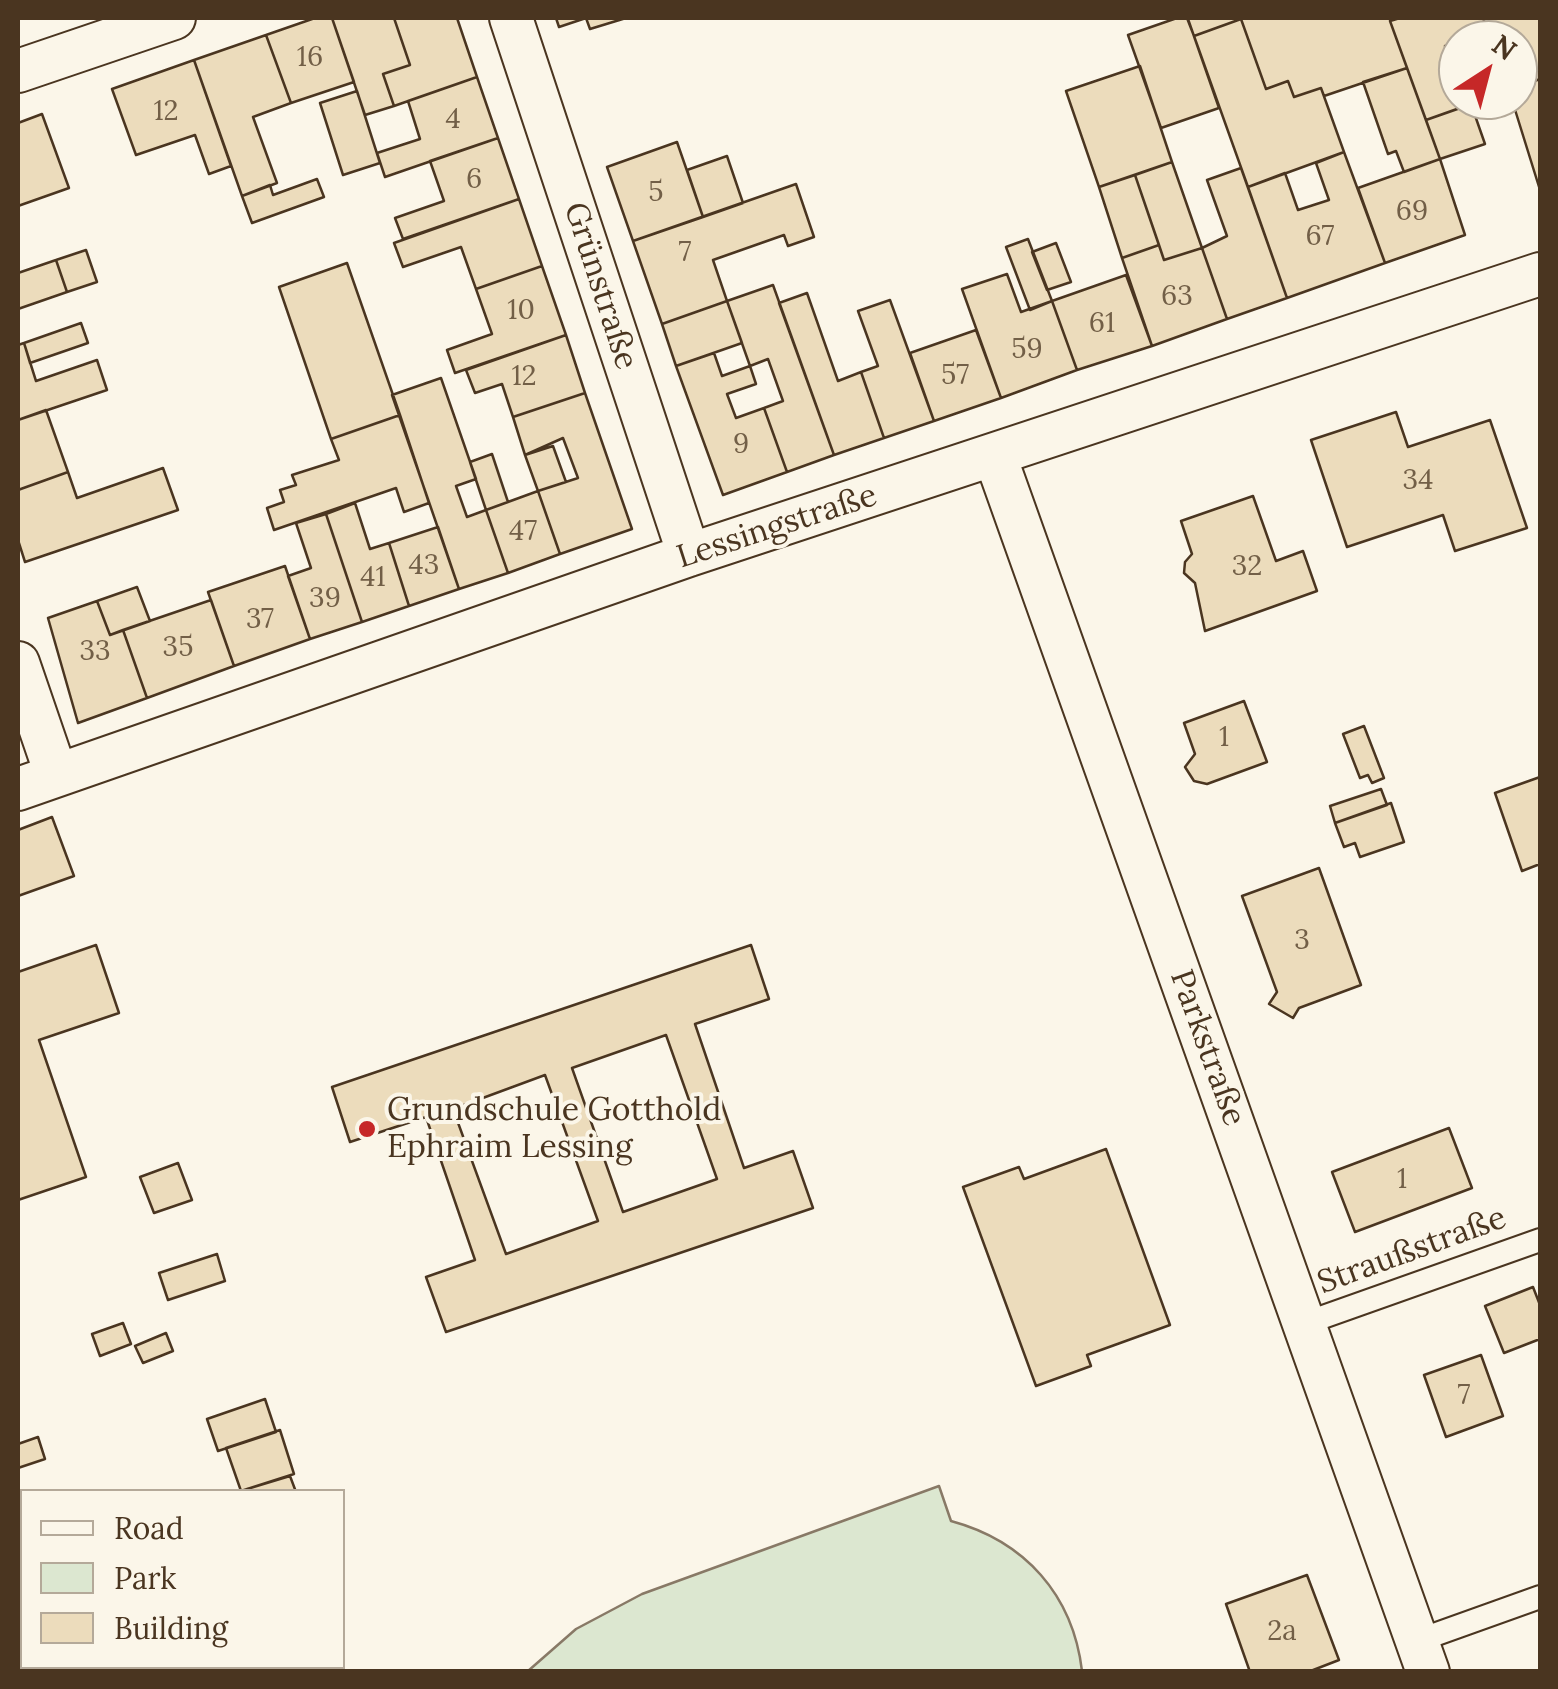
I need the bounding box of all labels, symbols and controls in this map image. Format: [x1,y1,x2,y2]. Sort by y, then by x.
north arrow [1438,20,1538,120]
text: N [1485,26,1524,68]
house number: 16 [297,41,323,75]
house number: 12 [153,95,179,129]
house number: 4 [445,103,461,137]
house number: 6 [466,163,482,197]
house number: 5 [648,176,664,210]
house number: 69 [1396,195,1428,229]
street label: Grünstraße [555,198,645,374]
house number: 67 [1306,220,1334,254]
house number: 7 [679,236,691,270]
house number: 63 [1161,280,1193,314]
house number: 10 [507,294,535,328]
house number: 61 [1089,307,1115,341]
house number: 59 [1011,333,1043,367]
house number: 57 [941,359,969,393]
house number: 12 [511,360,537,394]
house number: 9 [733,428,749,462]
house number: 34 [1403,464,1433,498]
street label: Lessingstraße [672,477,882,577]
house number: 47 [509,515,537,549]
house number: 43 [409,549,439,583]
house number: 32 [1232,550,1262,584]
house number: 41 [360,561,386,595]
house number: 39 [309,582,341,616]
house number: 37 [246,603,274,637]
house number: 35 [163,631,193,665]
house number: 33 [79,635,111,669]
house number: 1 [1219,721,1229,755]
house number: 3 [1294,924,1310,958]
street label: Parkstraße [1161,965,1253,1131]
place label: Grundschule Gotthold Ephraim Lessing [387,1092,721,1167]
marker: Grundschule Gotthold Ephraim Lessing [356,1118,378,1140]
house number: 1 [1397,1163,1407,1197]
street label: Straußstraße [1313,1199,1511,1303]
house number: 7 [1458,1379,1470,1413]
legend [20,1489,345,1669]
text: Road [114,1509,184,1547]
text: Park [114,1559,176,1597]
text: Building [114,1609,228,1647]
house number: 2a [1267,1615,1297,1649]

